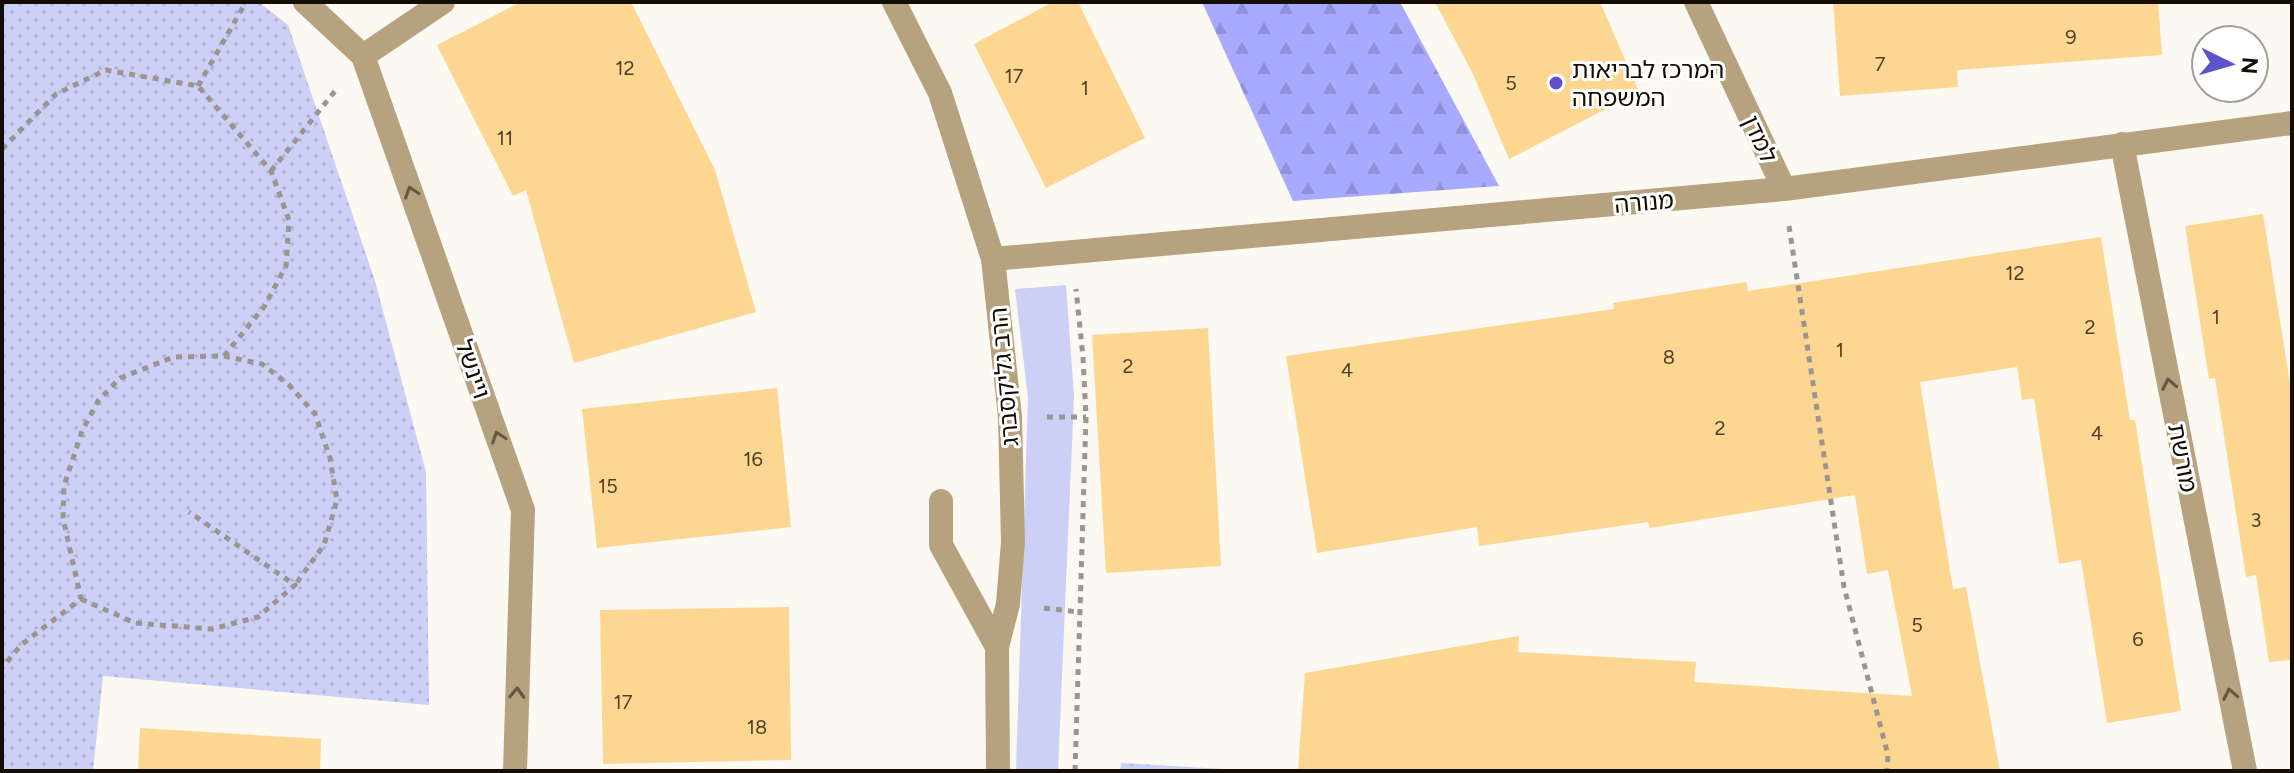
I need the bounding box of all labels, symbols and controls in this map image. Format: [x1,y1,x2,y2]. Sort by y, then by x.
north arrow [2190,24,2270,104]
house number: 9 [2065,25,2077,49]
house number: 7 [1875,52,1886,76]
place label: המרכז לבריאות המשפחה [1572,55,1724,112]
house number: 12 [615,56,635,80]
text: N [2235,56,2264,75]
house number: 17 [1005,64,1024,88]
house number: 5 [1505,71,1517,95]
marker: המרכז לבריאות המשפחה [1547,74,1565,92]
house number: 1 [1081,76,1089,100]
street label: למדן [1736,111,1784,167]
house number: 11 [497,126,513,150]
street label: מנורה [1613,185,1675,219]
one-way arrow [405,186,421,200]
house number: 12 [2005,261,2025,285]
house number: 1 [2212,305,2220,329]
street label: הרב גליקסברג [983,306,1025,448]
house number: 2 [2084,315,2096,339]
street label: ויינשל [449,336,497,402]
house number: 1 [1836,338,1844,362]
house number: 8 [1663,345,1675,369]
house number: 2 [1122,354,1134,378]
house number: 4 [1341,358,1353,382]
one-way arrow [2161,378,2178,392]
house number: 2 [1714,416,1726,440]
house number: 4 [2091,421,2103,445]
street label: מורשת [2162,421,2204,495]
one-way arrow [491,431,507,445]
house number: 16 [743,447,763,471]
house number: 15 [598,474,618,498]
house number: 3 [2251,508,2261,532]
house number: 5 [1911,613,1923,637]
house number: 6 [2132,627,2144,651]
one-way arrow [509,686,526,699]
one-way arrow [2222,688,2239,702]
house number: 17 [614,690,633,714]
house number: 18 [747,715,767,739]

